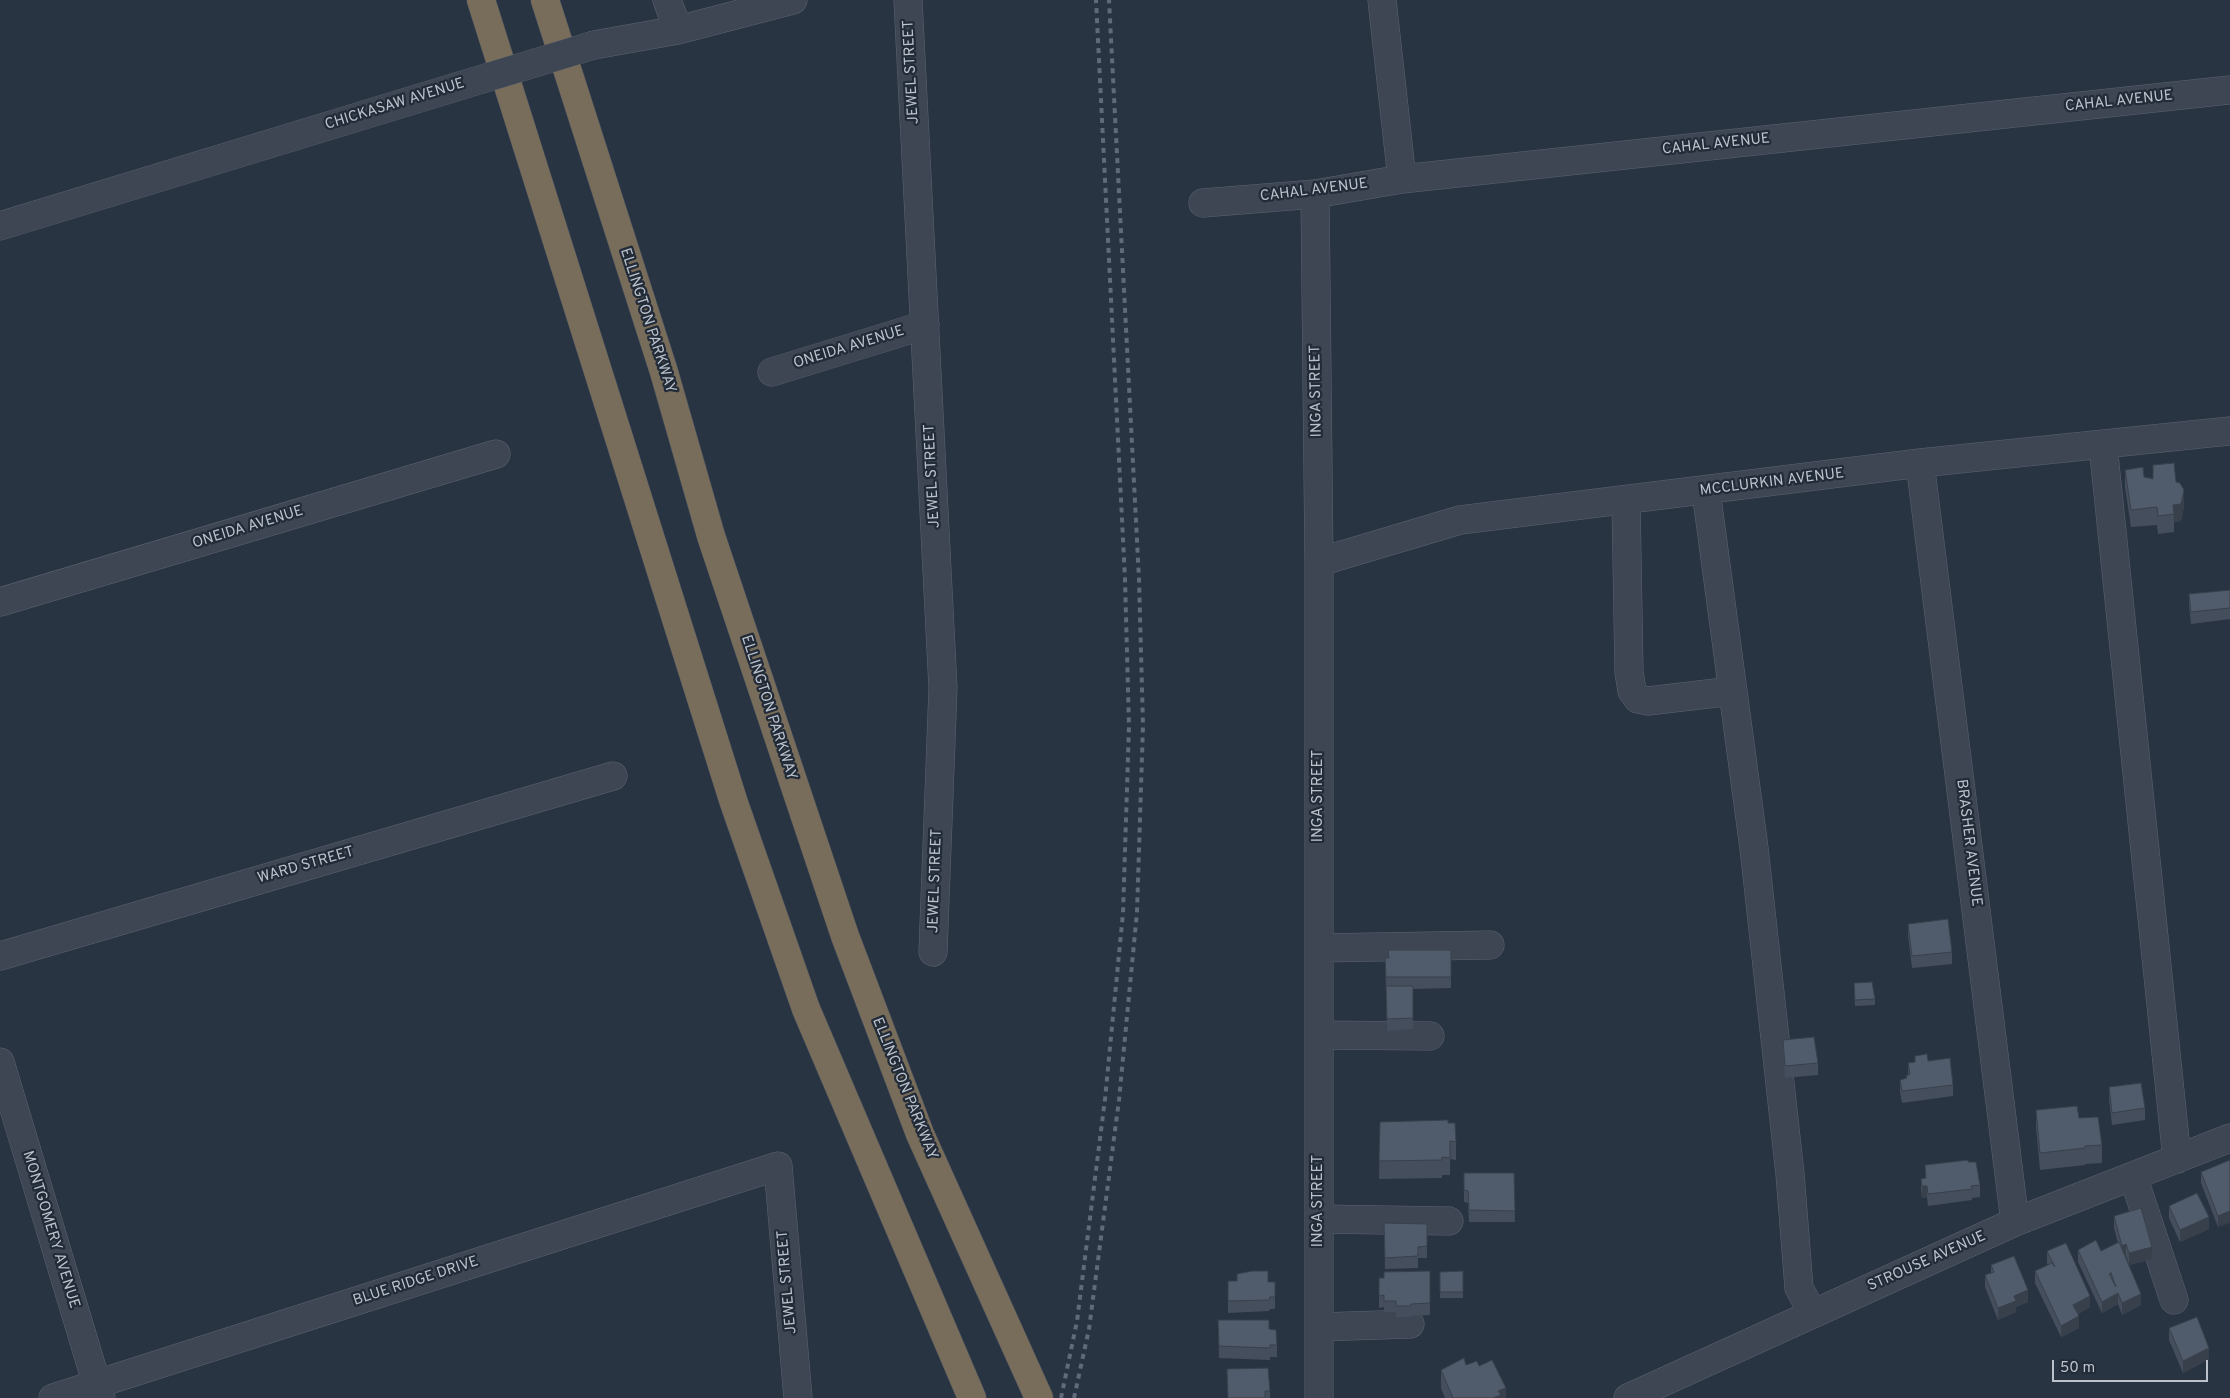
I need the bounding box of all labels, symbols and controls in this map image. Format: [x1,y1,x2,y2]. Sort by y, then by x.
street label: JEWEL STREET [900,19,924,125]
street label: CHICKASAW AVENUE [323,75,467,135]
street label: CAHAL AVENUE [2064,87,2174,117]
street label: CAHAL AVENUE [1661,130,1771,160]
street label: CAHAL AVENUE [1259,175,1369,207]
street label: ELLINGTON PARKWAY [615,246,679,396]
street label: ONEIDA AVENUE [791,323,907,373]
street label: INGA STREET [1307,345,1327,437]
street label: JEWEL STREET [921,423,945,529]
street label: MCCLURKIN AVENUE [1699,465,1845,501]
street label: ONEIDA AVENUE [190,503,306,553]
street label: ELLINGTON PARKWAY [736,633,800,783]
street label: INGA STREET [1310,750,1328,842]
street label: BRASHER AVENUE [1951,778,1985,908]
street label: JEWEL STREET [925,829,947,933]
street label: WARD STREET [256,844,356,888]
street label: ELLINGTON PARKWAY [867,1015,941,1163]
street label: MONTGOMERY AVENUE [17,1149,83,1311]
street label: INGA STREET [1310,1155,1328,1247]
street label: STROUSE AVENUE [1865,1228,1989,1296]
street label: JEWEL STREET [774,1229,802,1335]
street label: BLUE RIDGE DRIVE [351,1253,481,1311]
scale bar [2055,1350,2211,1382]
text: 50 m [2060,1359,2095,1378]

